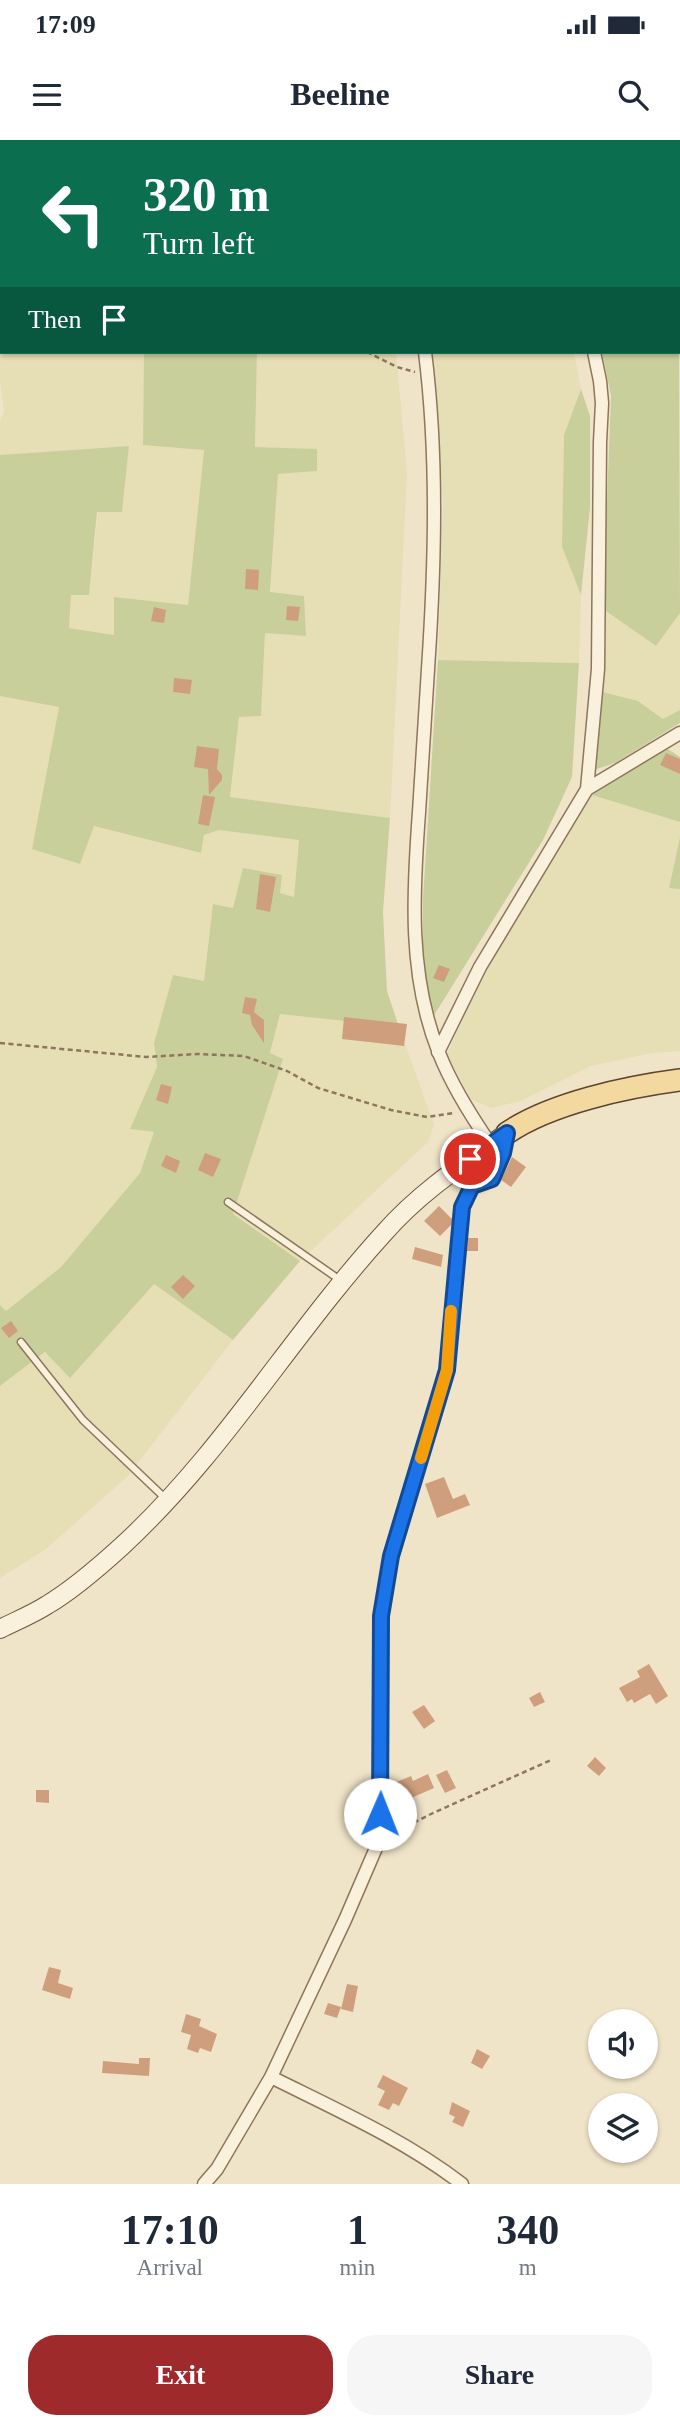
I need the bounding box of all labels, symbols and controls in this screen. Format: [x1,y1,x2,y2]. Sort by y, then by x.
text: 17:09 [35,10,96,39]
icon: menu [28,76,66,114]
text: Beeline [290,76,390,112]
icon: search [614,76,652,114]
text: 320 m [143,167,270,222]
icon: left [28,168,119,259]
text: Turn left [143,225,255,261]
icon: arrive [95,301,133,339]
text: Then [28,305,81,334]
pin [440,1129,500,1189]
icon: arrive [451,1140,489,1178]
position arrow [343,1777,417,1851]
map controls [588,2009,658,2163]
button: sound [588,2009,658,2079]
button: layers [588,2093,658,2163]
text: 17:10 [121,2207,219,2253]
text: 1 [347,2207,368,2253]
text: 340 [496,2207,559,2253]
text: Arrival [137,2255,203,2280]
text: min [340,2255,375,2280]
text: m [519,2255,537,2280]
button: Exit [28,2335,333,2415]
button: Share [347,2335,652,2415]

